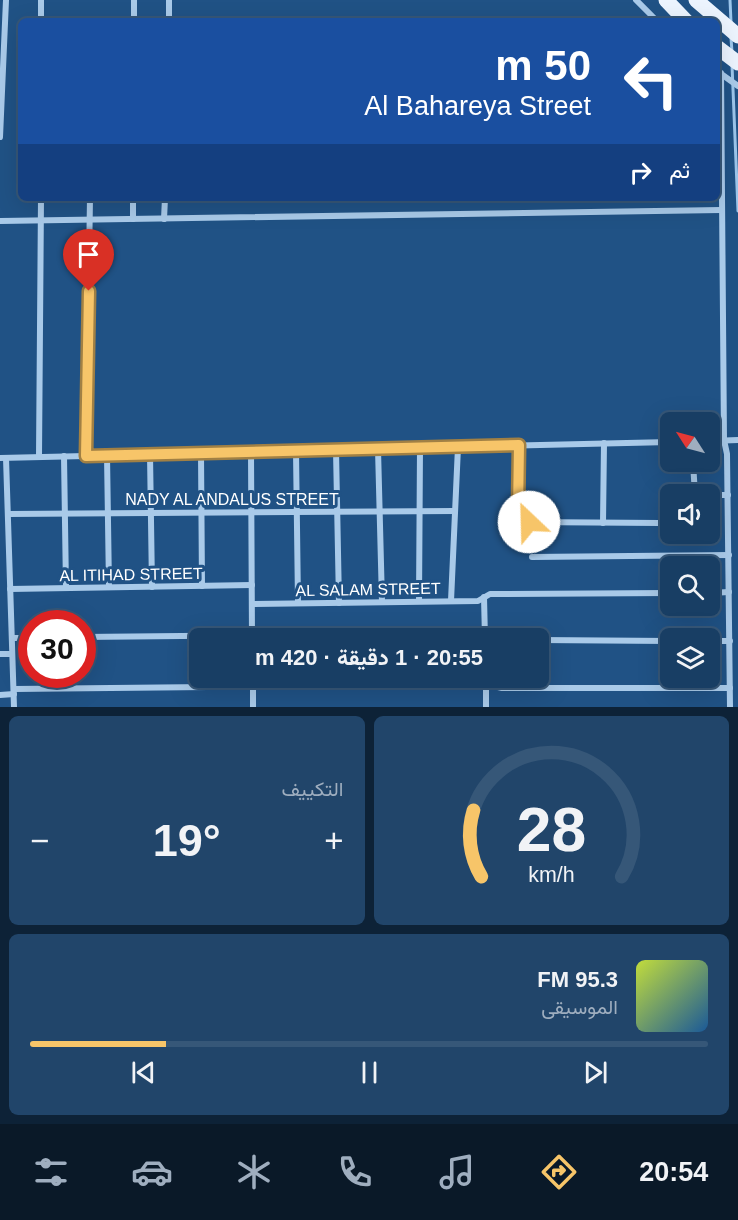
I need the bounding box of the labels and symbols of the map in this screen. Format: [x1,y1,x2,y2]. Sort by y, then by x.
pin [63,229,114,291]
north arrow [660,412,720,472]
position arrow [497,490,561,554]
street label: NADY AL ANDALUS STREET [125,491,339,508]
street label: AL ITIHAD STREET [59,565,203,584]
street label: AL SALAM STREET [295,580,441,599]
speed limit sign: 30 [18,610,96,688]

